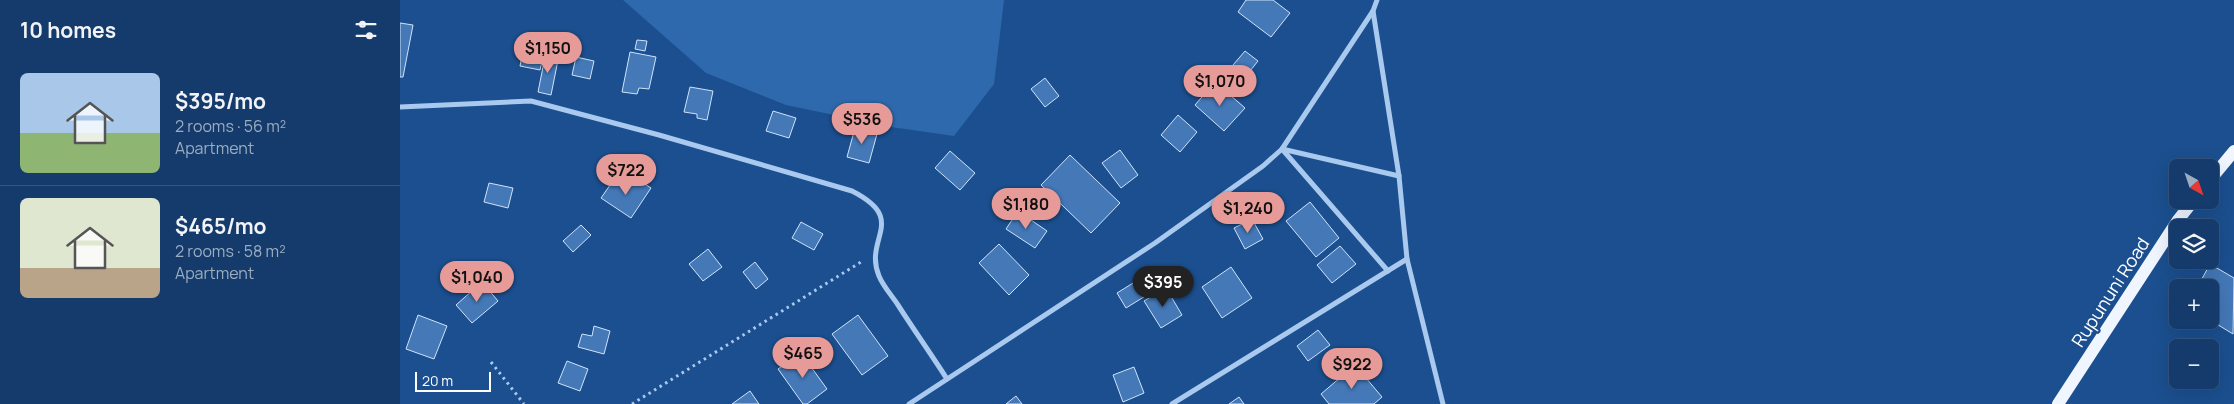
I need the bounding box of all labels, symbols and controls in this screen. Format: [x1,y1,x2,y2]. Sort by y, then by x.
text: 10 homes [20,16,116,44]
icon: filters [352,16,380,44]
pin: $1,150 [507,32,589,74]
text: $1,150 [525,37,571,59]
pin: $1,070 [1179,64,1261,107]
text: $1,070 [1195,70,1245,92]
text: $395/mo [175,87,266,115]
icon: home [60,93,120,153]
pin: $536 [832,102,892,145]
text: $536 [843,108,881,130]
text: 2 rooms · 56 m² [175,115,286,137]
text: Apartment [175,137,254,159]
pin: $722 [596,154,656,196]
text: $722 [607,159,645,181]
north arrow [2169,159,2219,209]
map controls [2169,159,2219,389]
pin: $1,180 [985,188,1067,230]
pin: $1,240 [1207,192,1289,234]
text: $1,180 [1003,193,1049,215]
text: $1,240 [1223,197,1273,219]
text: $465/mo [175,212,266,240]
icon: home [60,218,120,278]
button: layers [2169,219,2219,269]
street label: Rupununi Road [2066,233,2154,351]
text: 2 rooms · 58 m² [175,240,286,262]
pin: $1,040 [436,260,518,303]
text: Apartment [175,262,254,284]
text: $1,040 [451,266,503,288]
pin: $395 [1133,266,1193,308]
text: $395 [1144,271,1182,293]
button: + [2169,279,2219,329]
pin: $465 [773,336,833,379]
button: − [2169,339,2219,389]
text: $465 [783,342,823,364]
pin: $922 [1322,348,1382,390]
text: $922 [1332,353,1372,375]
scale bar [415,369,491,392]
text: 20 m [422,371,453,390]

